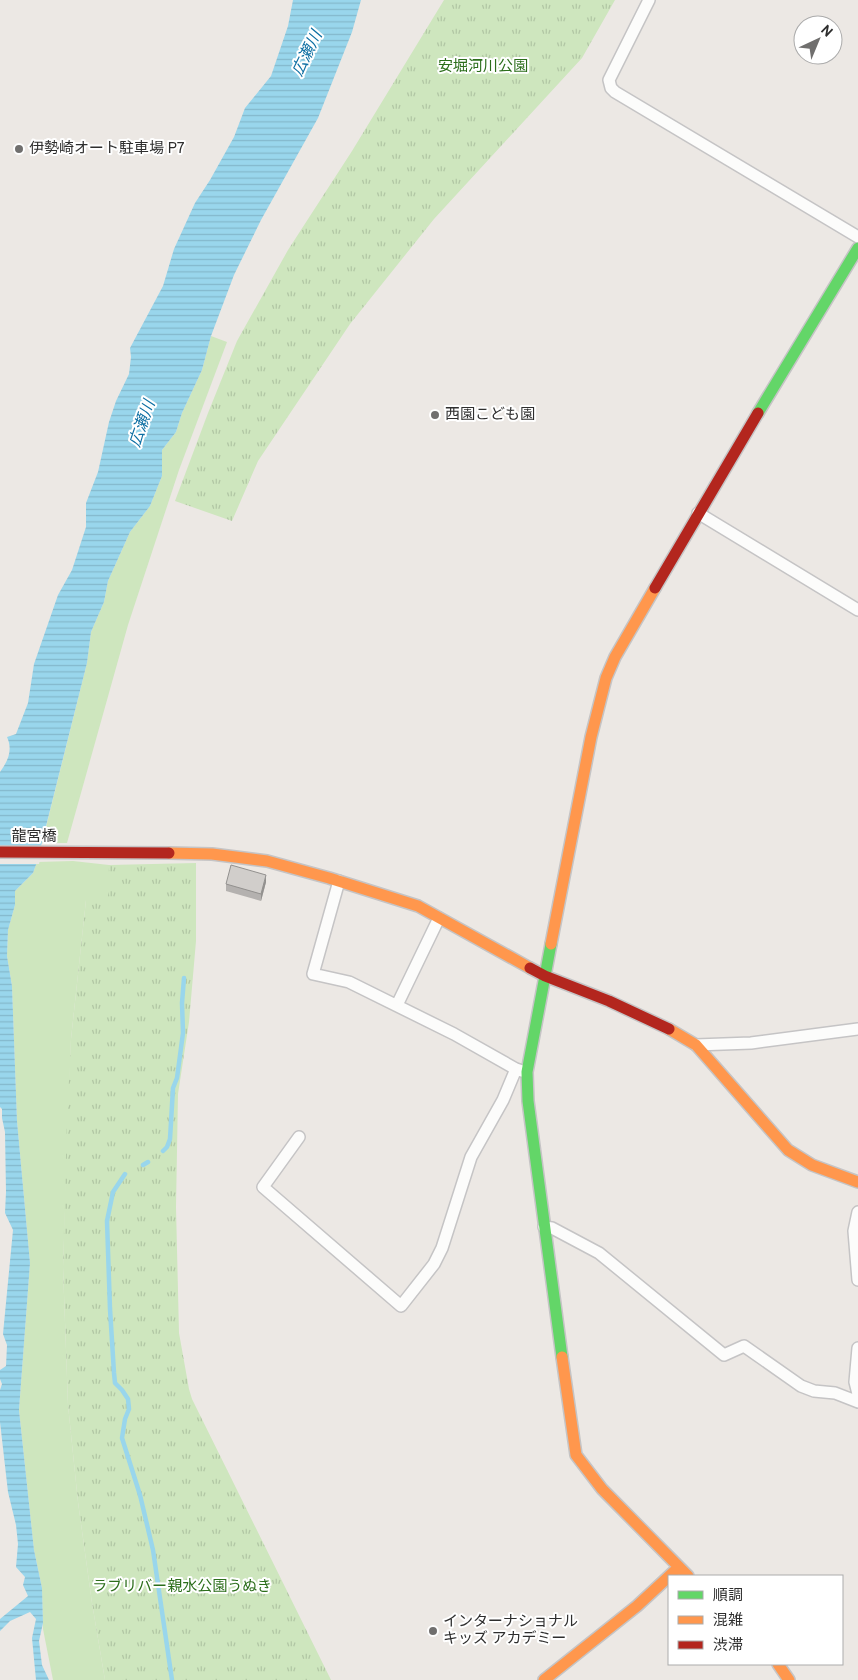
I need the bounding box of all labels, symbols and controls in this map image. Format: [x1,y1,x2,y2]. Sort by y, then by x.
north arrow [793,15,843,65]
text: N [816,22,836,41]
water label: 広瀬川 [288,26,328,80]
park label: 安堀河川公園 [438,58,528,77]
place label: 伊勢崎オート駐車場 P7 [29,140,185,159]
marker: 伊勢崎オート駐車場 P7 [13,143,25,155]
water label: 広瀬川 [126,396,161,450]
place label: 西園こども園 [445,406,535,425]
marker: 西園こども園 [429,409,441,421]
street label: 龍宮橋 [11,828,57,847]
legend [668,1575,843,1665]
park label: ラブリバー親水公園うぬき [92,1578,272,1597]
text: 順調 [713,1587,743,1606]
text: 混雑 [713,1612,743,1631]
place label: インターナショナル キッズ アカデミー [443,1613,578,1649]
marker: インターナショナル キッズ アカデミー [427,1625,439,1637]
text: 渋滞 [713,1637,743,1656]

